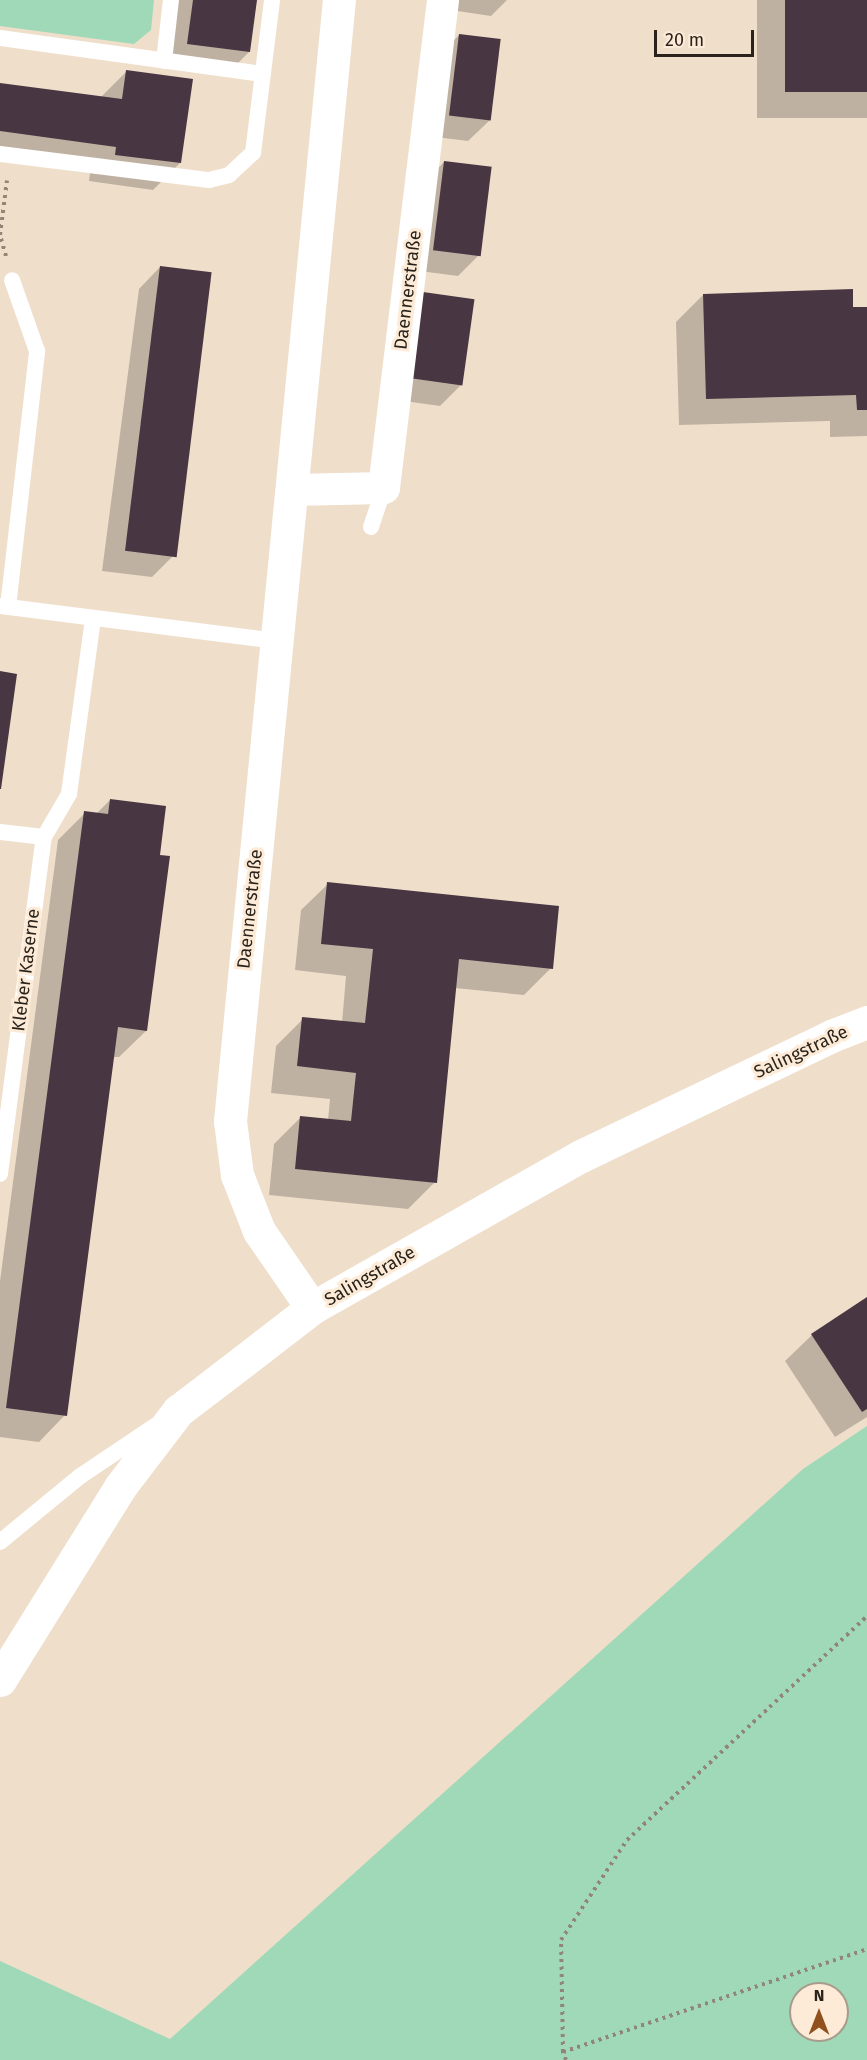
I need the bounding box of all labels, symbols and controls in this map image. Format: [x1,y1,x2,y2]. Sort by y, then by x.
scale bar [657,18,758,56]
text: 20 m [665,29,704,51]
street label: Daennerstraße [390,229,426,351]
street label: Daennerstraße [233,848,267,970]
street label: Kleber Kaserne [8,907,44,1033]
street label: Salingstraße [751,1021,851,1083]
street label: Salingstraße [321,1241,419,1311]
north arrow [789,1982,849,2042]
text: N [814,1986,824,2005]

